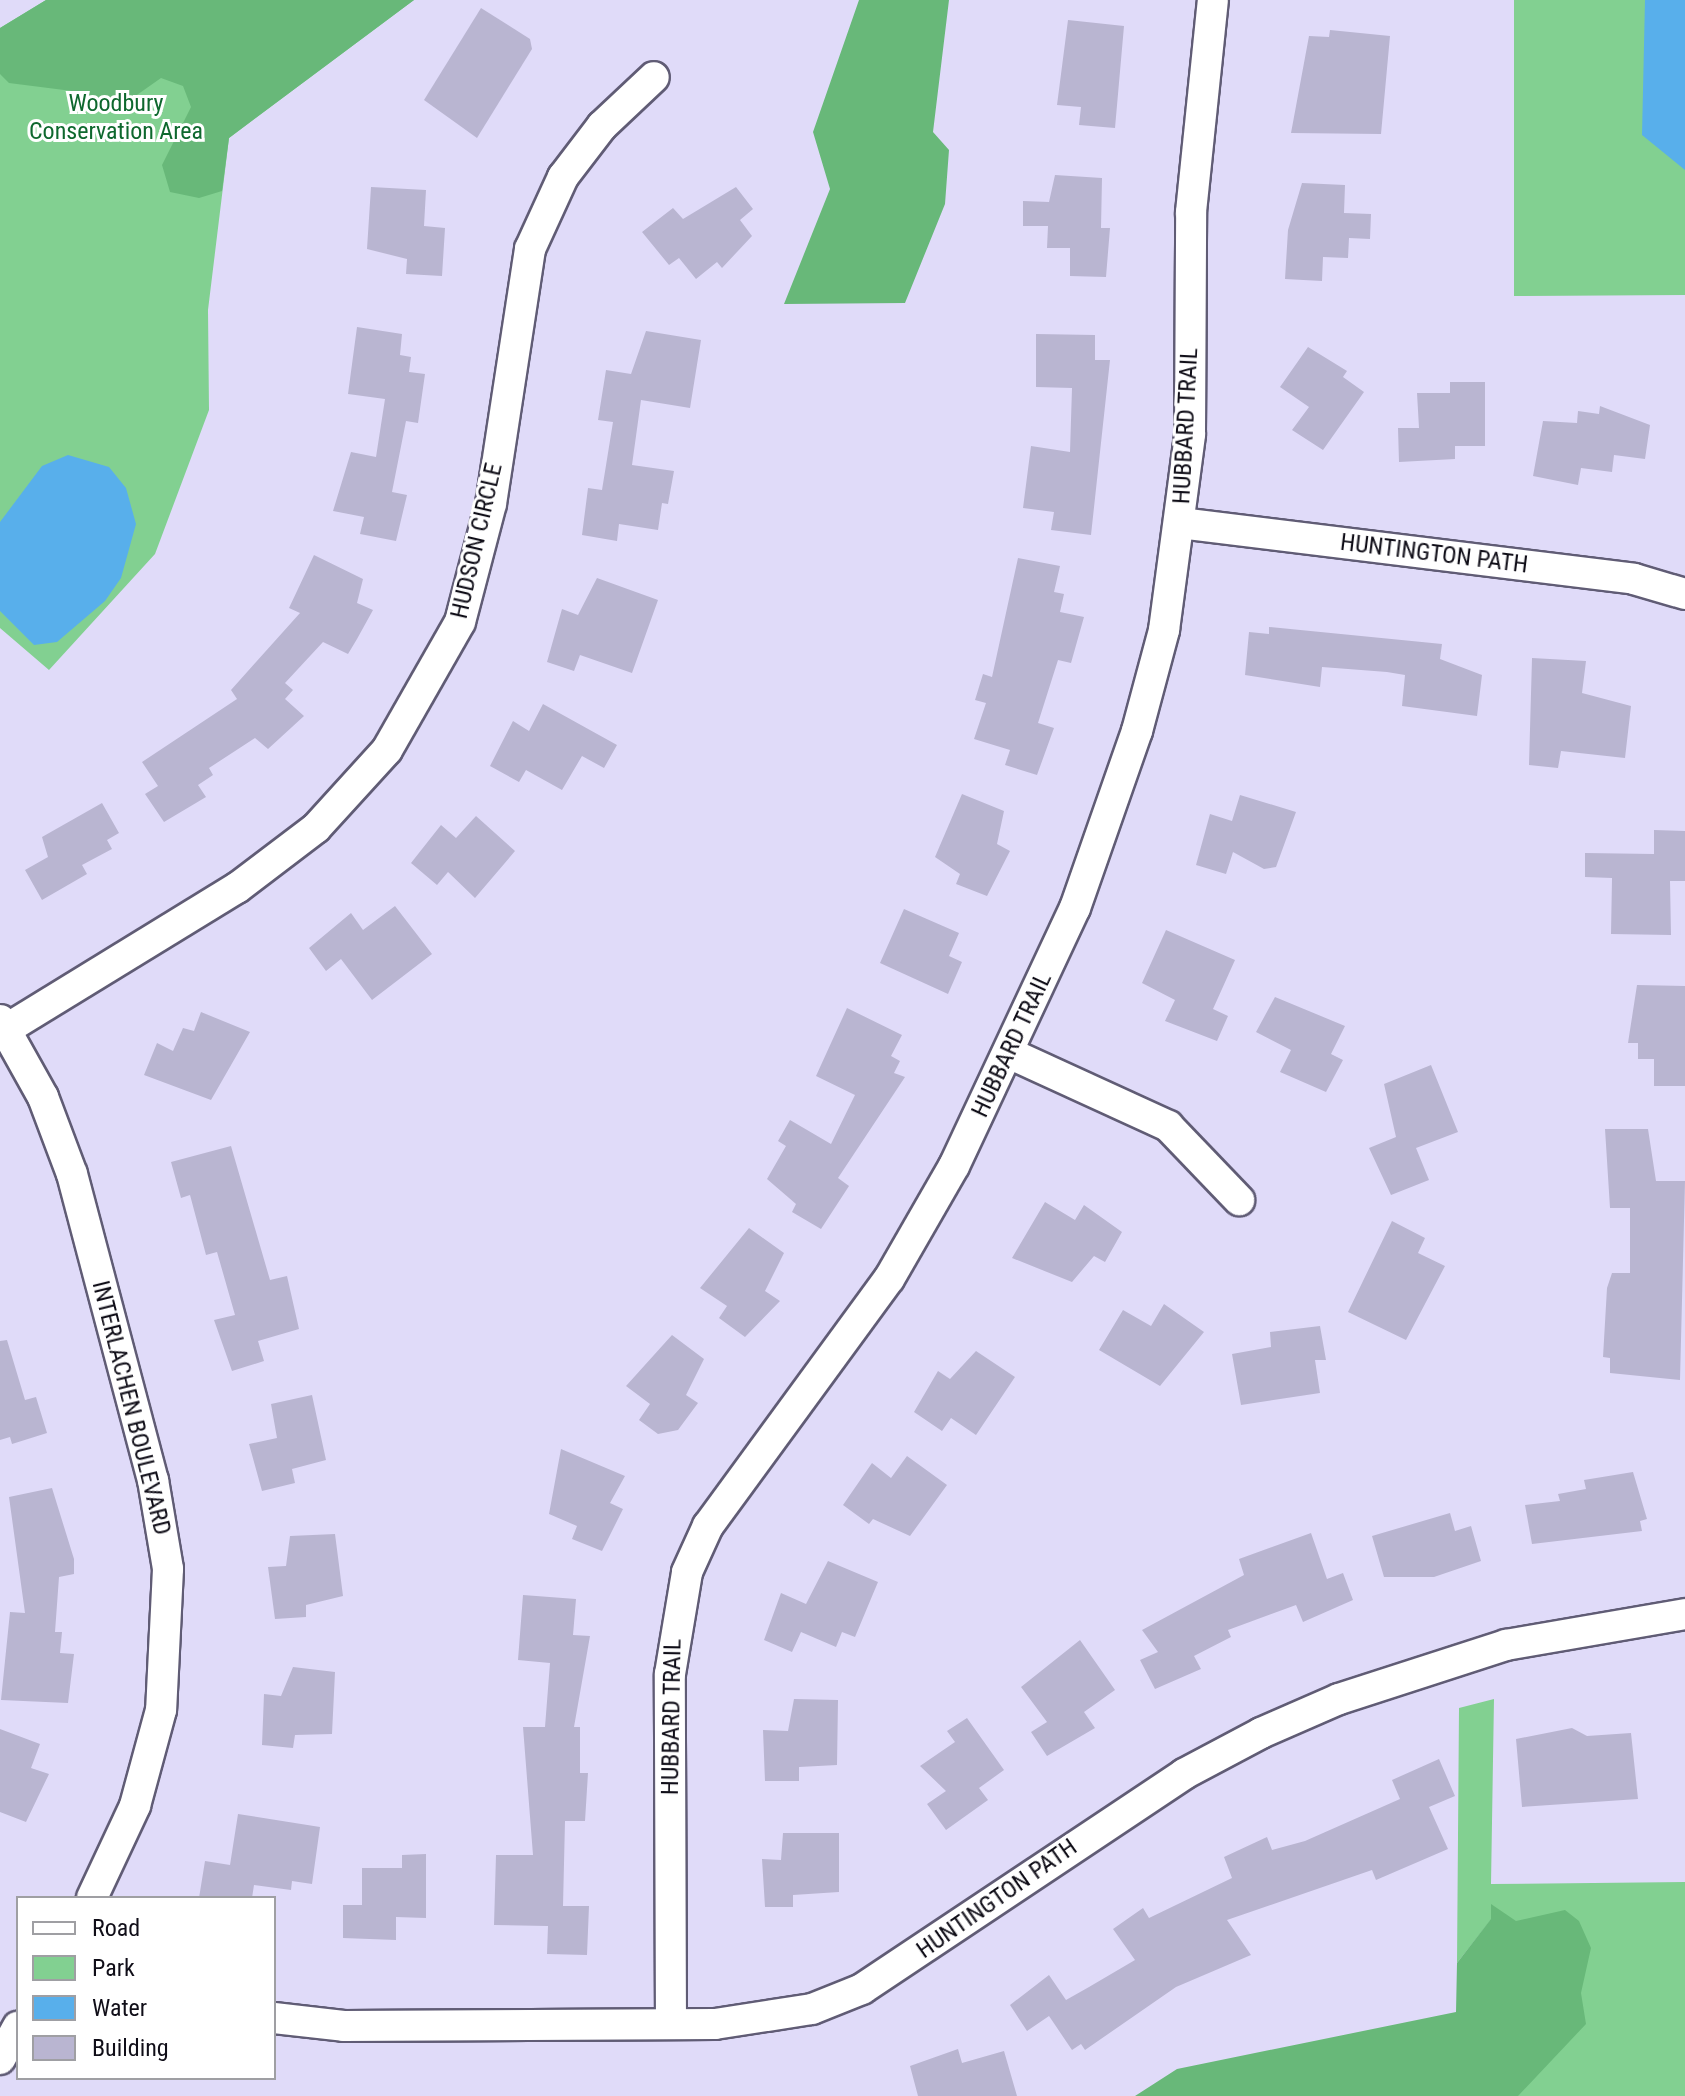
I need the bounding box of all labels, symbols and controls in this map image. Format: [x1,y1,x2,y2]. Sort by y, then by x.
park label: Woodbury Conservation Area [29,90,203,146]
street label: HUBBARD TRAIL [1168,347,1204,505]
street label: HUDSON CIRCLE [445,460,509,622]
street label: HUNTINGTON PATH [1339,528,1529,580]
street label: HUBBARD TRAIL [966,968,1058,1122]
street label: INTERLACHEN BOULEVARD [85,1278,177,1538]
street label: HUBBARD TRAIL [656,1638,688,1796]
street label: HUNTINGTON PATH [911,1833,1083,1965]
legend [16,1896,276,2080]
text: Road [92,1914,140,1942]
text: Park [92,1954,135,1982]
text: Water [92,1994,147,2022]
text: Building [92,2034,169,2062]

